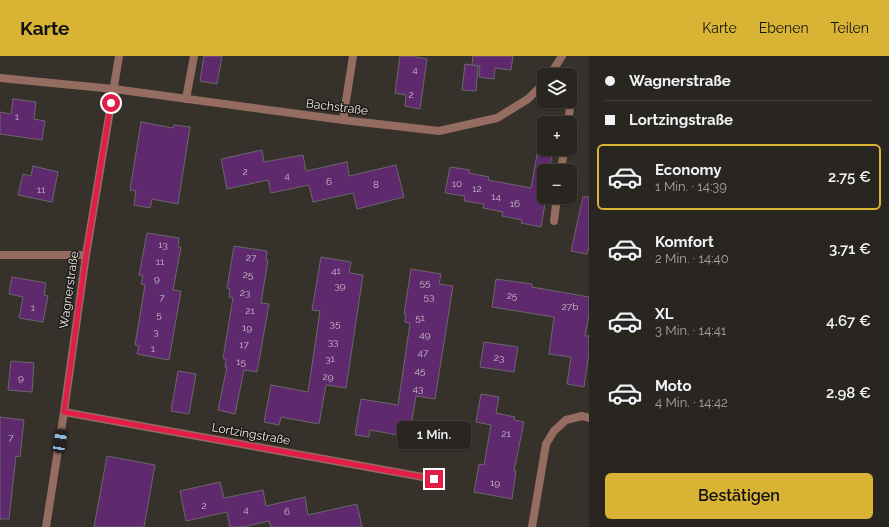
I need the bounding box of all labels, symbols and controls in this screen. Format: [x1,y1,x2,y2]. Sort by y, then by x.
text: Karte [20,17,69,39]
text: Karte [702,20,737,36]
text: Ebenen [759,20,809,36]
text: Teilen [831,20,869,36]
house number: 4 [412,64,418,75]
map controls [537,68,577,204]
button: layers [537,68,577,108]
text: Wagnerstraße [629,72,731,90]
house number: 2 [408,89,414,100]
route start [102,94,120,112]
street label: Bachstraße [305,96,369,118]
house number: 1 [15,111,20,122]
text: Lortzingstraße [629,111,733,129]
button: + [537,116,577,156]
icon: car [607,159,643,195]
text: Economy [655,161,722,179]
button: − [537,164,577,204]
house number: 2 [242,166,248,177]
text: 2.75 € [828,168,871,186]
house number: 4 [284,170,290,181]
house number: 6 [326,176,332,187]
house number: 10 [452,178,462,189]
house number: 8 [373,179,379,190]
text: 1 Min. · 14:39 [655,179,727,194]
house number: 12 [472,183,482,194]
house number: 11 [37,184,46,195]
house number: 14 [491,191,501,202]
house number: 16 [510,198,520,209]
icon: car [607,231,643,267]
text: Komfort [655,233,714,251]
house number: 13 [158,239,168,250]
text: 3.71 € [829,240,871,258]
street label: Wagnerstraße [57,250,81,330]
text: 2 Min. · 14:40 [655,251,729,266]
house number: 27 [246,252,257,263]
house number: 11 [156,256,165,267]
house number: 41 [331,265,342,276]
house number: 25 [243,269,254,280]
house number: 9 [154,273,160,284]
house number: 55 [420,277,431,288]
house number: 39 [334,280,346,291]
house number: 23 [240,287,250,298]
house number: 25 [507,290,518,301]
house number: 53 [424,291,434,302]
house number: 7 [159,292,165,303]
house number: 27b [562,301,578,312]
house number: 1 [31,302,36,313]
icon: car [607,303,643,339]
house number: 21 [245,305,255,316]
text: XL [655,305,673,323]
house number: 5 [156,309,162,320]
house number: 51 [415,312,426,323]
text: 4.67 € [826,312,871,330]
house number: 35 [330,318,341,329]
house number: 19 [242,322,252,333]
text: 3 Min. · 14:41 [655,323,726,338]
house number: 3 [153,326,159,337]
house number: 49 [419,329,431,340]
house number: 33 [328,336,338,347]
house number: 17 [239,339,249,350]
house number: 1 [151,343,156,354]
house number: 47 [418,347,429,358]
house number: 23 [494,352,504,363]
house number: 31 [325,353,336,364]
house number: 15 [236,356,246,367]
house number: 45 [415,365,426,376]
house number: 29 [322,371,334,382]
house number: 9 [18,372,24,383]
icon: car [607,375,643,411]
text: Moto [655,377,692,395]
house number: 43 [413,383,423,394]
text: 2.98 € [826,384,871,402]
text: 4 Min. · 14:42 [655,395,728,410]
street label: Lortzingstraße [211,420,291,448]
callout: 1 Min. [397,421,471,449]
text: 1 Min. [417,427,451,442]
car [52,428,68,454]
house number: 21 [501,428,511,439]
house number: 7 [8,432,14,443]
route end [425,470,443,488]
button: Bestätigen [605,473,873,519]
house number: 19 [490,477,500,488]
house number: 2 [201,500,207,511]
house number: 4 [243,504,249,515]
house number: 6 [284,506,290,517]

